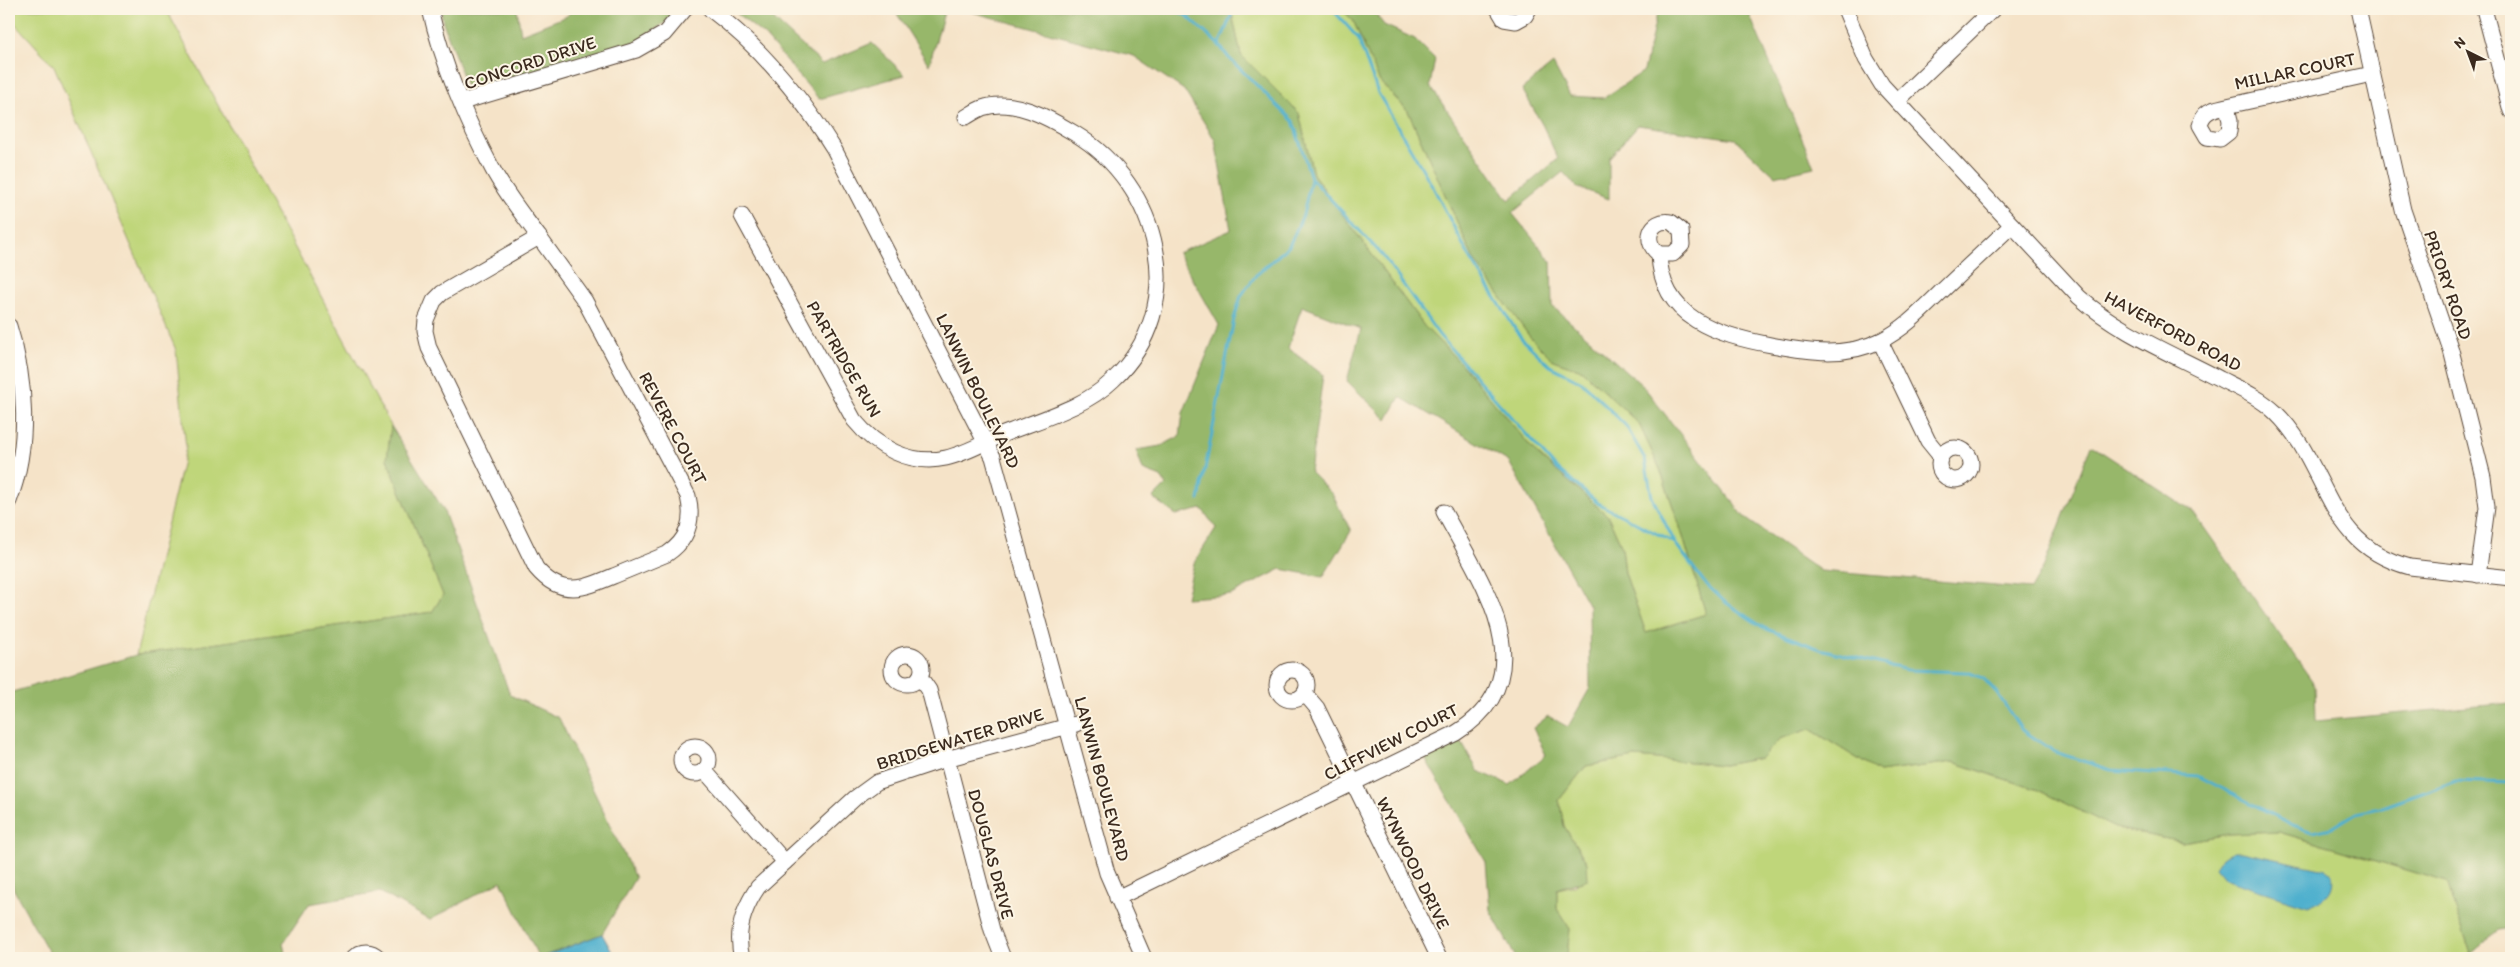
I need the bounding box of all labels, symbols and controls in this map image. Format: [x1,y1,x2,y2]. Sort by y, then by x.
north arrow [2442,28,2492,78]
street label: CONCORD DRIVE [461,31,599,95]
text: N [2450,33,2469,52]
street label: MILLAR COURT [2232,47,2358,95]
street label: PRIORY ROAD [2419,227,2477,343]
street label: HAVERFORD ROAD [2101,286,2245,376]
street label: PARTRIDGE RUN [802,297,886,421]
street label: LANWIN BOULEVARD [931,310,1025,472]
street label: REVERE COURT [634,368,712,488]
street label: LANWIN BOULEVARD [1069,694,1135,864]
street label: CLIFFVIEW COURT [1320,699,1462,785]
street label: BRIDGEWATER DRIVE [874,703,1046,775]
street label: DOUGLAS DRIVE [963,786,1019,922]
street label: WYNWOOD DRIVE [1371,793,1455,933]

